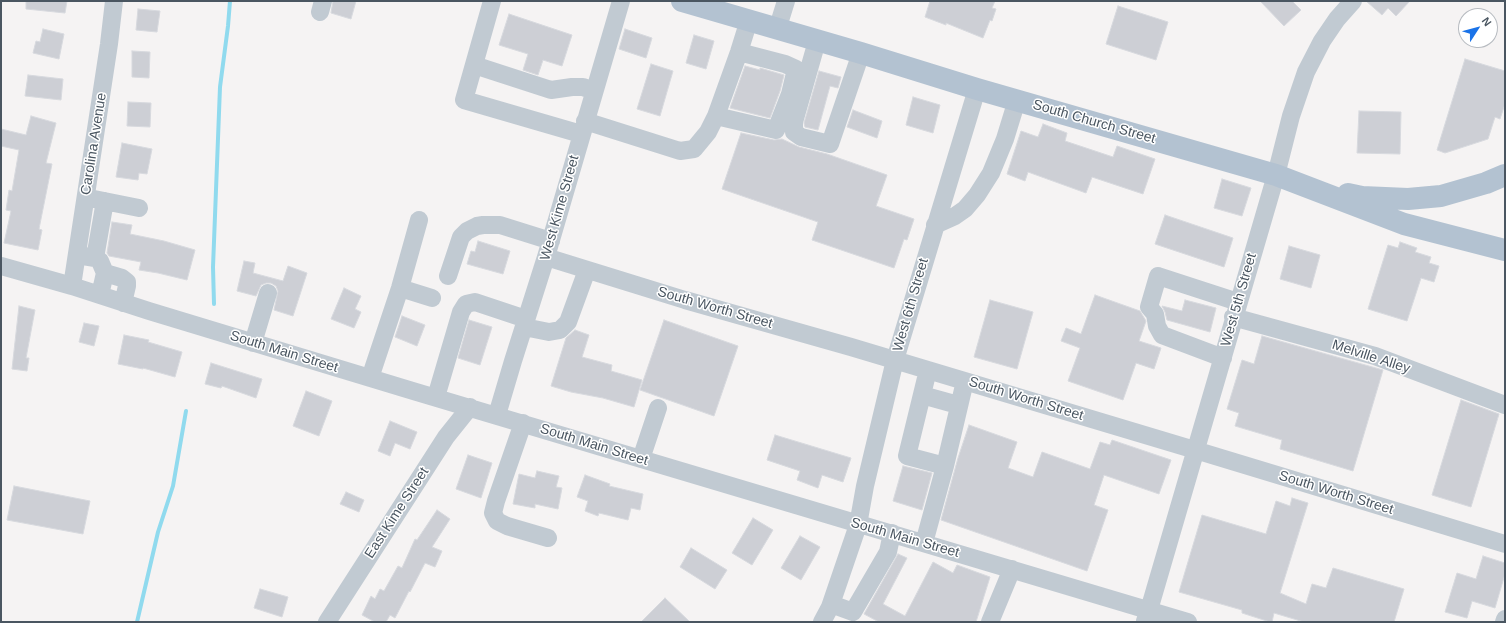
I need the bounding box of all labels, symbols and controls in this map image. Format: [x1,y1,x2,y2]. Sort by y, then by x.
north arrow [1458,8,1498,48]
text: N [1480,15,1494,28]
street label: Carolina Avenue [78,92,110,196]
street label: South Church Street [1031,96,1157,148]
street label: West Kime Street [537,153,583,263]
street label: West 5th Street [1218,251,1260,349]
street label: West 6th Street [890,256,932,354]
street label: South Worth Street [656,284,774,332]
street label: South Main Street [228,328,340,376]
street label: Melville Alley [1330,337,1412,377]
street label: South Worth Street [967,374,1085,424]
street label: South Main Street [538,421,650,469]
street label: East Kime Street [361,464,433,562]
street label: South Worth Street [1277,468,1395,518]
street label: South Main Street [849,514,961,562]

